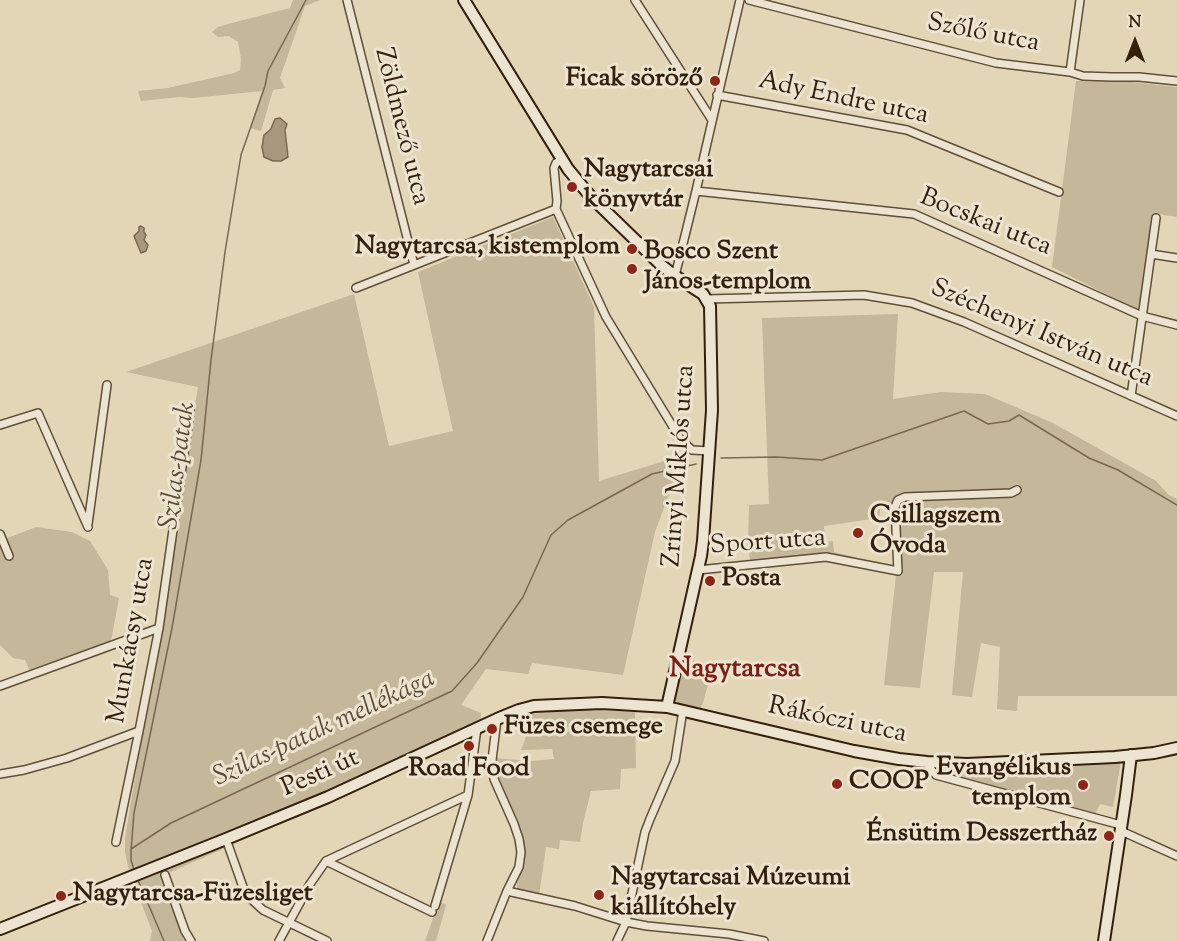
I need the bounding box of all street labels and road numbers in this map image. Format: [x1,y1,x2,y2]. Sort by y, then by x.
street label: Szőlő utca [924,9,1042,61]
street label: Zöldmező utca [365,45,435,209]
street label: Ady Endre utca [755,67,931,133]
street label: Bocskai utca [915,183,1055,265]
street label: Széchenyi István utca [925,274,1157,396]
street label: Zrínyi Miklós utca [658,364,704,568]
street label: Sport utca [709,524,827,564]
street label: Munkácsy utca [103,556,163,726]
street label: Rákóczi utca [765,692,909,752]
street label: Pesti út [277,744,365,806]

